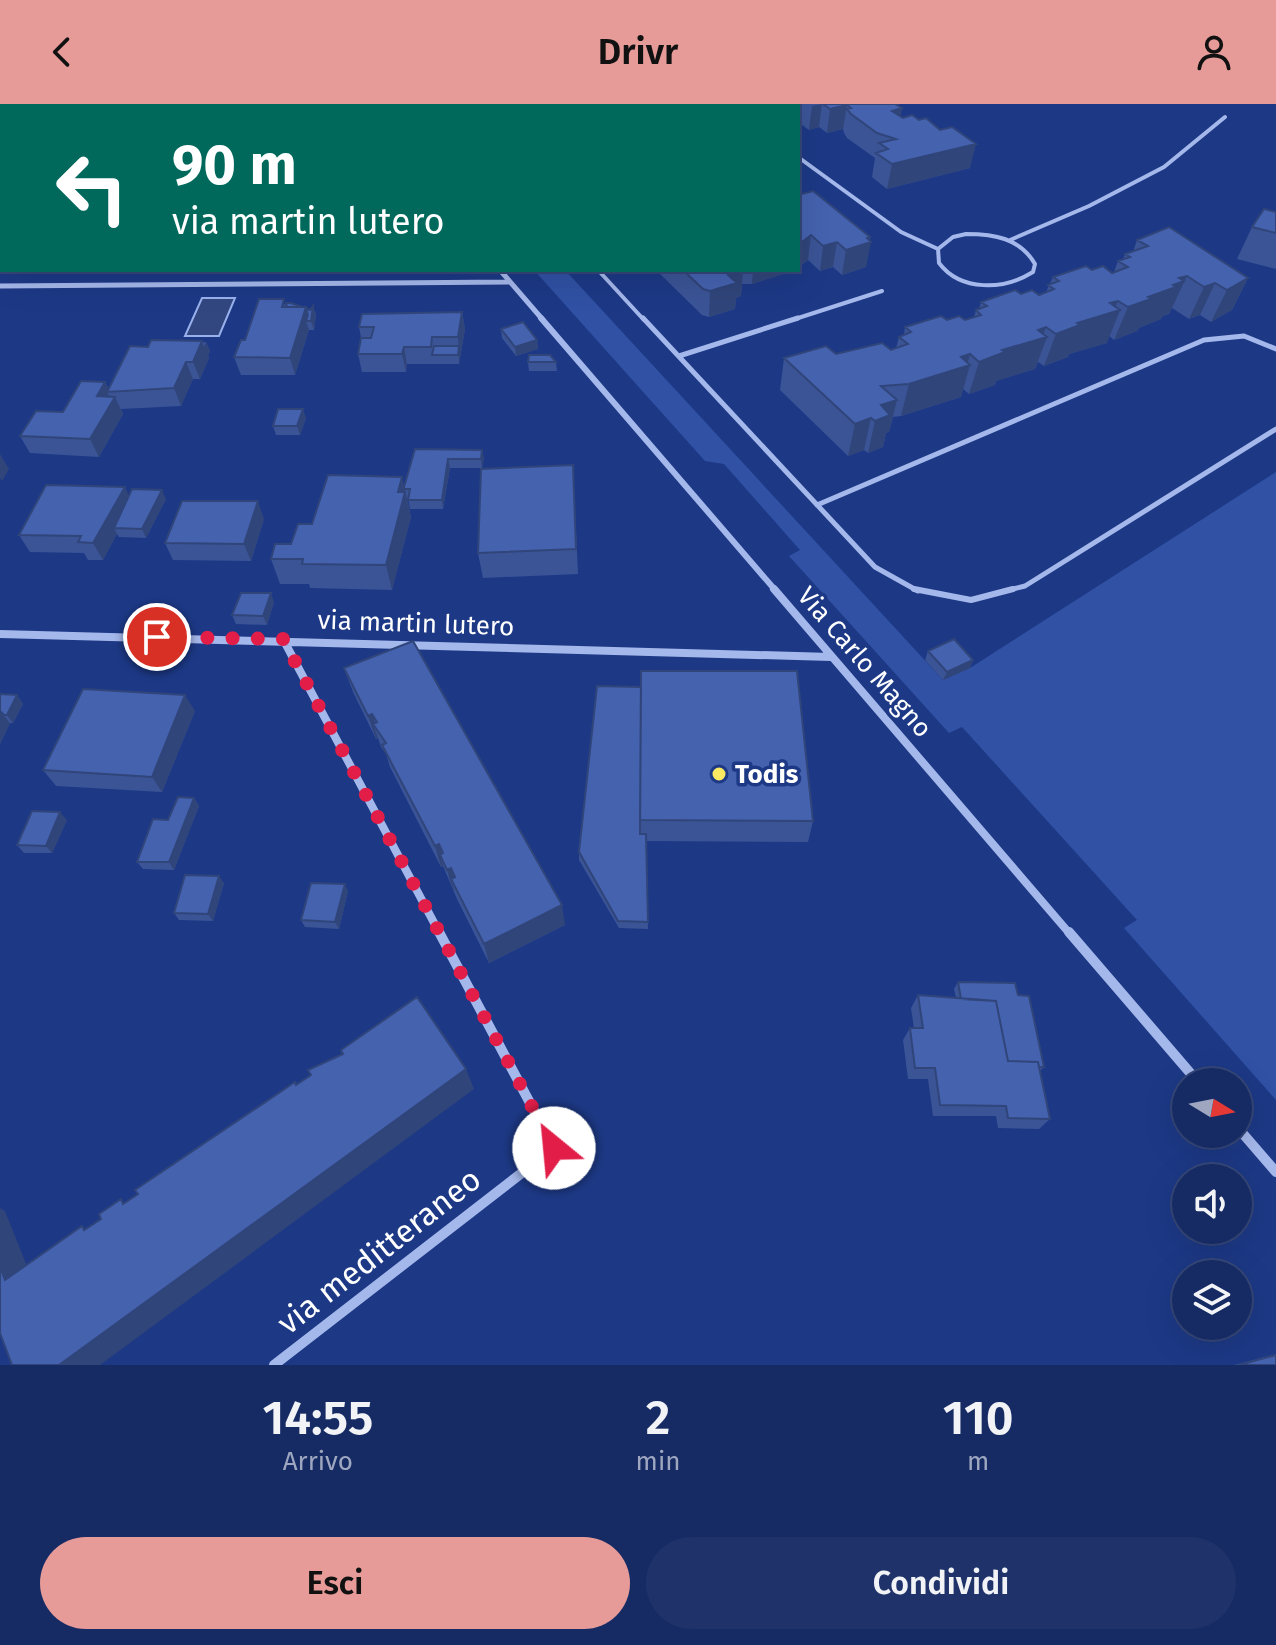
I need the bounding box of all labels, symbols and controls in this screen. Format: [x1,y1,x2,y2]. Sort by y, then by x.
icon: back [40,30,84,74]
text: Drivr [598,30,678,74]
icon: person [1192,30,1236,74]
text: 90 m [172,132,297,199]
icon: left [40,136,144,240]
text: via martin lutero [172,200,445,244]
street label: Via Carlo Magno [791,581,938,744]
pin [123,603,191,671]
street label: via martin lutero [317,605,515,642]
icon: arrive [135,615,179,659]
place label: Todis [735,759,799,790]
marker: Todis [710,765,728,783]
north arrow [1172,1068,1252,1148]
map controls [1172,1068,1252,1340]
position arrow [512,1106,596,1190]
street label: via meditteraneo [270,1160,488,1342]
button: sound [1172,1164,1252,1244]
button: layers [1172,1260,1252,1340]
text: 14:55 [262,1389,373,1447]
text: 2 [646,1389,670,1447]
text: 110 [943,1389,1014,1447]
text: Arrivo [283,1446,353,1477]
text: min [636,1446,680,1477]
text: m [967,1446,989,1477]
button: Esci [40,1537,630,1629]
button: Condividi [646,1537,1236,1629]

